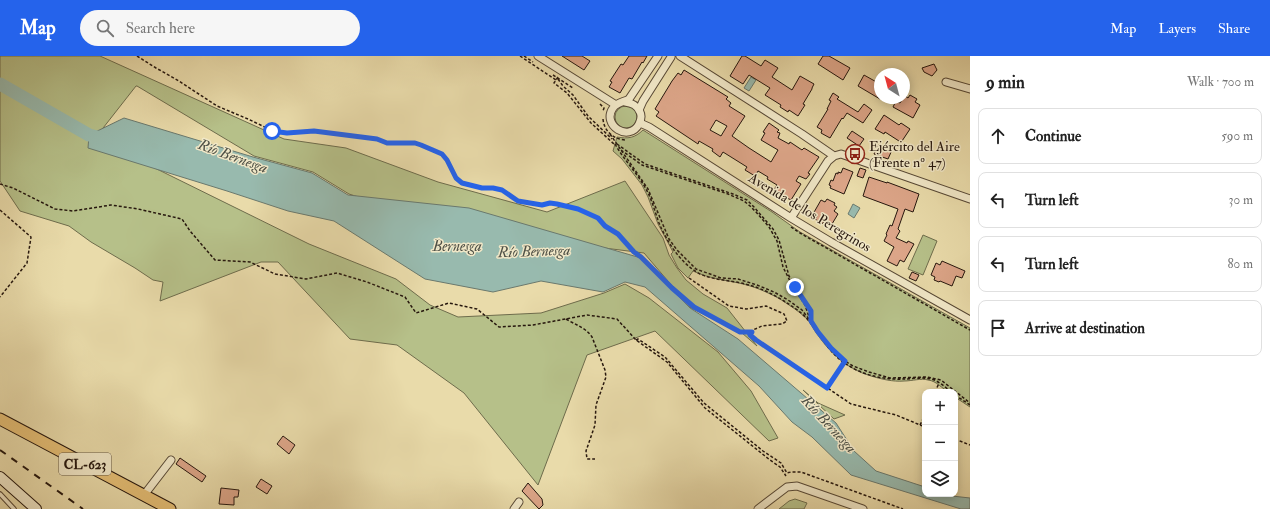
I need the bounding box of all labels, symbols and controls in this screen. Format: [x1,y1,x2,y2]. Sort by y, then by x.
search box [80,10,360,46]
text: Map [20,16,56,40]
icon: search [94,17,116,39]
text: Search here [126,19,195,38]
text: Map [1110,20,1136,37]
text: Layers [1158,20,1196,37]
text: Share [1218,20,1250,37]
north arrow [874,68,910,104]
text: 9 min [986,72,1025,93]
text: Walk · 700 m [1187,74,1254,90]
route start [263,122,281,140]
icon: ahead [987,125,1009,147]
text: Continue [1025,127,1081,146]
text: 590 m [1221,128,1253,144]
water label: Río Bernesga [195,135,270,178]
place label: Ejército del Aire (Frente nº 47) [869,138,960,171]
bus stop icon: Ejército del Aire (Frente nº 47) [844,143,866,165]
street label: Avenida de los Peregrinos [745,169,874,256]
icon: left [987,189,1009,211]
text: Turn left [1025,191,1079,210]
text: 30 m [1229,192,1253,208]
water label: Bernesga [431,237,482,256]
water label: Río Bernesga [497,241,571,262]
icon: left [987,253,1009,275]
text: Turn left [1025,255,1079,274]
text: 80 m [1227,256,1253,272]
route end [786,278,804,296]
icon: arrive [987,317,1009,339]
text: Arrive at destination [1025,319,1145,338]
map controls [922,389,958,497]
button: + [922,389,958,425]
water label: Río Bernesga [796,391,860,457]
button: − [922,425,958,461]
road number: CL-623 [59,453,111,475]
button: layers [922,461,958,497]

